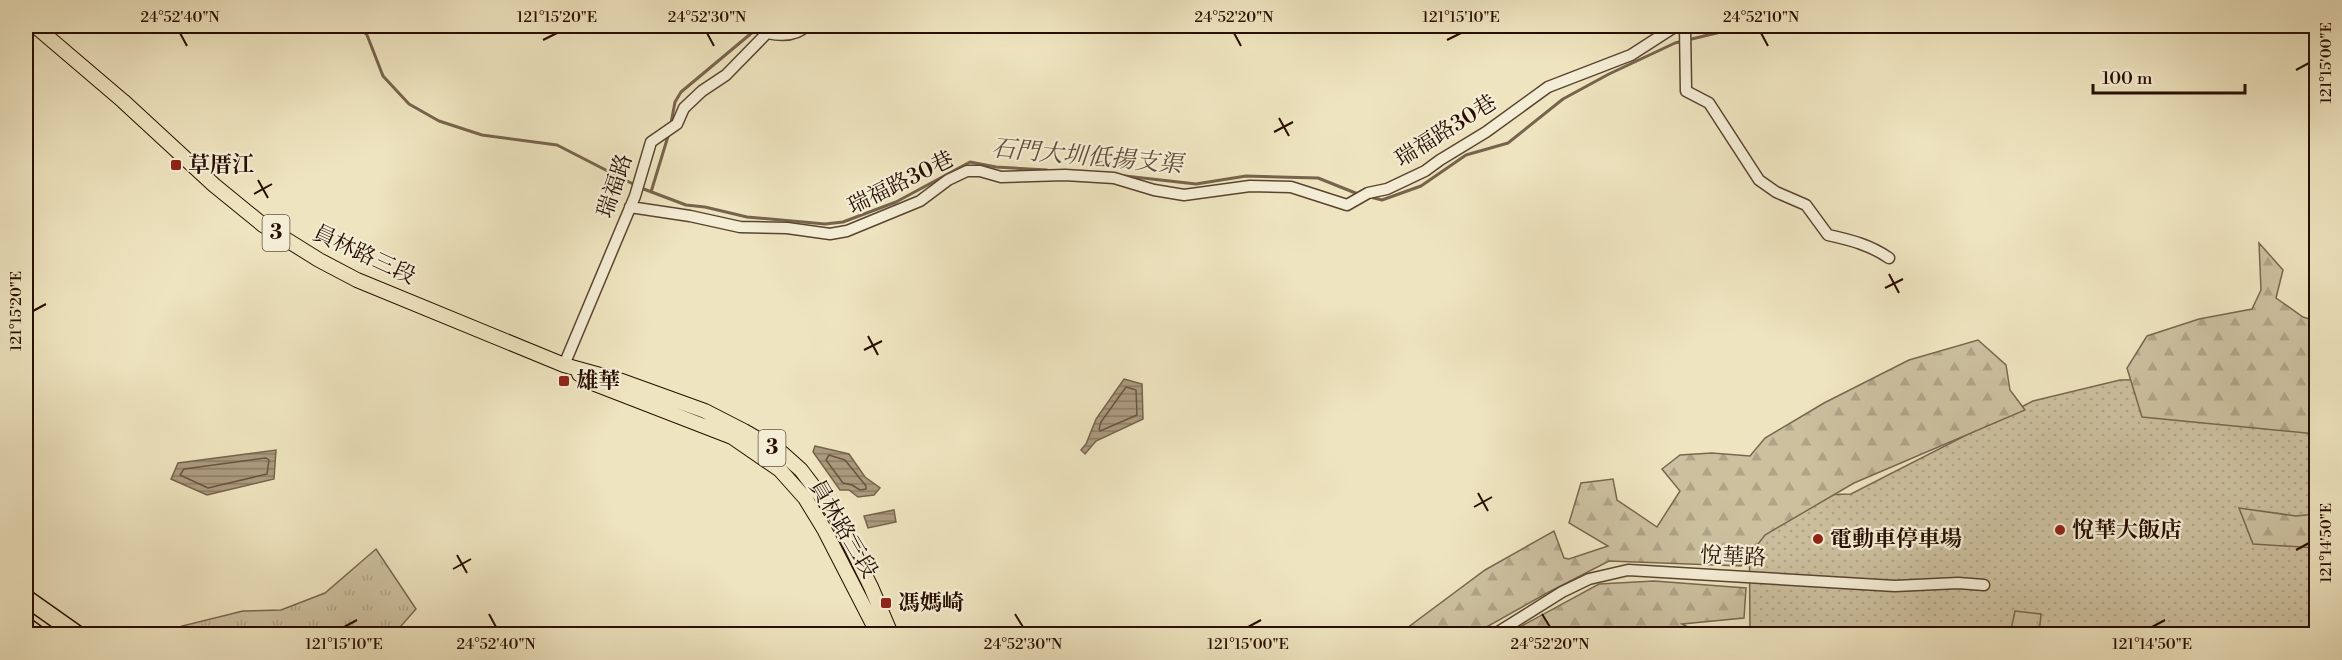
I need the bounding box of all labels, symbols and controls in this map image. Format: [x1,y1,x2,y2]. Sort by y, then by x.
text: 24°52'40"N [140,8,220,27]
text: 121°15'20"E [517,8,597,27]
text: 24°52'30"N [668,8,746,27]
text: 24°52'20"N [1195,8,1273,27]
text: 121°15'10"E [1422,8,1500,27]
text: 24°52'10"N [1723,8,1799,27]
text: 121°15'00"E [2317,22,2336,104]
scale bar [2093,57,2244,95]
text: 100 m [2102,67,2153,90]
street label: 瑞福路30巷 [1390,89,1502,173]
water label: 石門大圳低揚支渠 [990,134,1187,181]
street label: 瑞福路30巷 [844,146,958,220]
street label: 瑞福路 [591,150,639,222]
place label: 草厝江 [188,152,254,179]
marker: 草厝江 [169,158,183,172]
road number: 3 [262,215,290,251]
street label: 員林路三段 [308,220,420,290]
text: 121°15'20"E [7,271,26,351]
place label: 雄華 [576,368,620,395]
marker: 雄華 [557,374,571,388]
road number: 3 [758,430,786,466]
street label: 員林路三段 [803,475,883,583]
text: 121°14'50"E [2317,503,2336,583]
place label: 悅華大飯店 [2072,517,2182,544]
marker: 悅華大飯店 [2053,523,2067,537]
place label: 電動車停車場 [1830,526,1962,553]
marker: 電動車停車場 [1811,532,1825,546]
street label: 悅華路 [1699,542,1767,572]
place label: 馮媽崎 [898,590,964,617]
marker: 馮媽崎 [879,596,893,610]
text: 121°15'10"E [305,635,383,654]
text: 24°52'40"N [456,635,536,654]
text: 24°52'30"N [984,635,1062,654]
text: 121°15'00"E [1207,635,1289,654]
text: 24°52'20"N [1511,635,1589,654]
text: 121°14'50"E [2112,635,2192,654]

